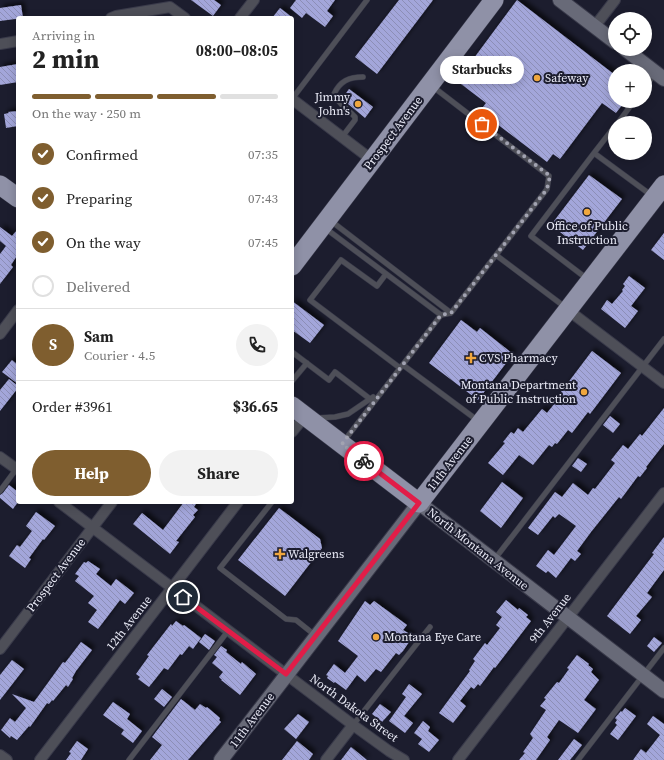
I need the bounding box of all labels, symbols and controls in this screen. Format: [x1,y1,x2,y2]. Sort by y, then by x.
map controls [608,12,652,160]
button: locate [608,12,652,56]
text: Arriving in [32,27,95,44]
text: 08:00–08:05 [196,40,278,61]
text: 2 min [32,41,99,77]
callout: Starbucks [440,56,524,84]
text: Starbucks [452,61,512,78]
button: + [608,64,652,108]
place label: Safeway [545,70,589,86]
marker: Safeway [532,73,542,83]
place label: Jimmy John's [314,89,351,119]
street label: Prospect Avenue [360,93,426,173]
marker: Jimmy John's [353,99,363,109]
text: On the way · 250 m [32,105,141,122]
pin [465,107,499,141]
icon: bag [471,113,493,135]
button: − [608,116,652,160]
icon: check [32,143,54,165]
text: Confirmed [66,144,138,165]
text: 07:35 [248,146,278,163]
icon: check [32,187,54,209]
text: Preparing [66,188,132,209]
text: 07:43 [248,190,278,207]
marker: Office of Public Instruction [582,207,592,217]
place label: Office of Public Instruction [546,218,628,248]
icon: check [32,231,54,253]
text: On the way [66,232,141,253]
text: 07:45 [248,234,278,251]
text: Delivered [66,276,130,297]
button: phone [236,324,278,366]
text: Sam [84,326,114,347]
text: S [49,334,57,355]
text: Courier · 4.5 [84,347,155,364]
place label: CVS Pharmacy [479,350,558,366]
marker: CVS Pharmacy [466,353,476,363]
place label: Montana Department of Public Instruction [461,377,576,407]
marker: Montana Department of Public Instruction [579,387,589,397]
text: Order #3961 [32,396,113,417]
text: $36.65 [233,396,278,417]
street label: 11th Avenue [424,432,476,494]
courier [344,441,384,481]
button: Help [32,450,151,496]
button: Share [159,450,278,496]
icon: bike [353,450,375,472]
street label: North Montana Avenue [424,504,532,594]
street label: Prospect Avenue [23,535,89,615]
place label: Walgreens [288,546,344,562]
marker: Walgreens [275,549,285,559]
pin [166,580,200,614]
icon: home [172,586,194,608]
street label: 9th Avenue [525,590,575,646]
street label: 12th Avenue [103,592,155,654]
place label: Montana Eye Care [384,629,481,645]
marker: Montana Eye Care [371,632,381,642]
street label: North Dakota Street [307,670,402,746]
street label: 11th Avenue [226,689,278,751]

